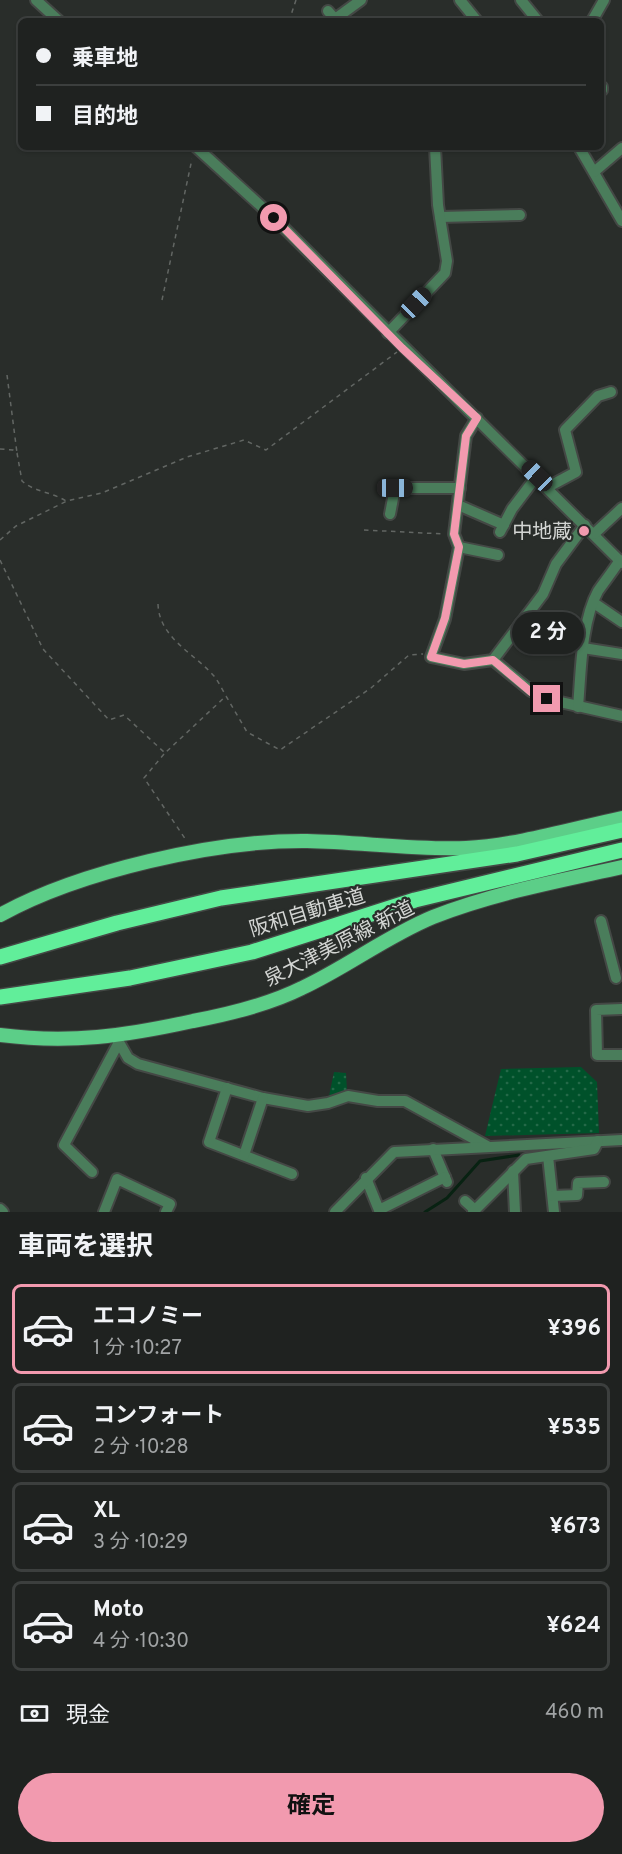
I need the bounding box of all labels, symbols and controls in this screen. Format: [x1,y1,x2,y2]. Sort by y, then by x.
text: 乗車地 [72,46,138,73]
text: 目的地 [72,104,138,131]
route start [260,204,287,231]
car [397,284,435,322]
car [518,457,556,495]
car [377,479,413,497]
place label: 中地蔵 [512,520,572,546]
marker: 中地蔵 [577,524,591,538]
callout: 2 分 [511,612,583,654]
text: 2 分 [529,620,567,646]
route end [533,685,560,712]
street label: 阪和自動車道 [246,884,369,944]
street label: 泉大津美原線 新道 [261,896,419,994]
text: 車両を選択 [18,1231,153,1265]
icon: car [21,1302,75,1356]
text: エコノミー [93,1304,203,1331]
text: ¥396 [547,1316,601,1343]
text: 1 分 · 10:27 [93,1336,182,1362]
icon: car [21,1401,75,1455]
text: コンフォート [93,1403,224,1430]
text: ¥535 [548,1415,601,1442]
text: 2 分 · 10:28 [93,1435,189,1461]
text: XL [93,1498,120,1525]
icon: car [21,1500,75,1554]
text: ¥673 [549,1514,601,1541]
text: 3 分 · 10:29 [93,1530,188,1556]
text: Moto [93,1597,144,1624]
icon: car [21,1599,75,1653]
text: ¥624 [547,1613,601,1640]
text: 4 分 · 10:30 [93,1629,189,1655]
icon: cash [18,1697,51,1730]
text: 460 m [545,1700,604,1726]
text: 現金 [66,1703,110,1730]
button: 確定 [18,1773,604,1842]

